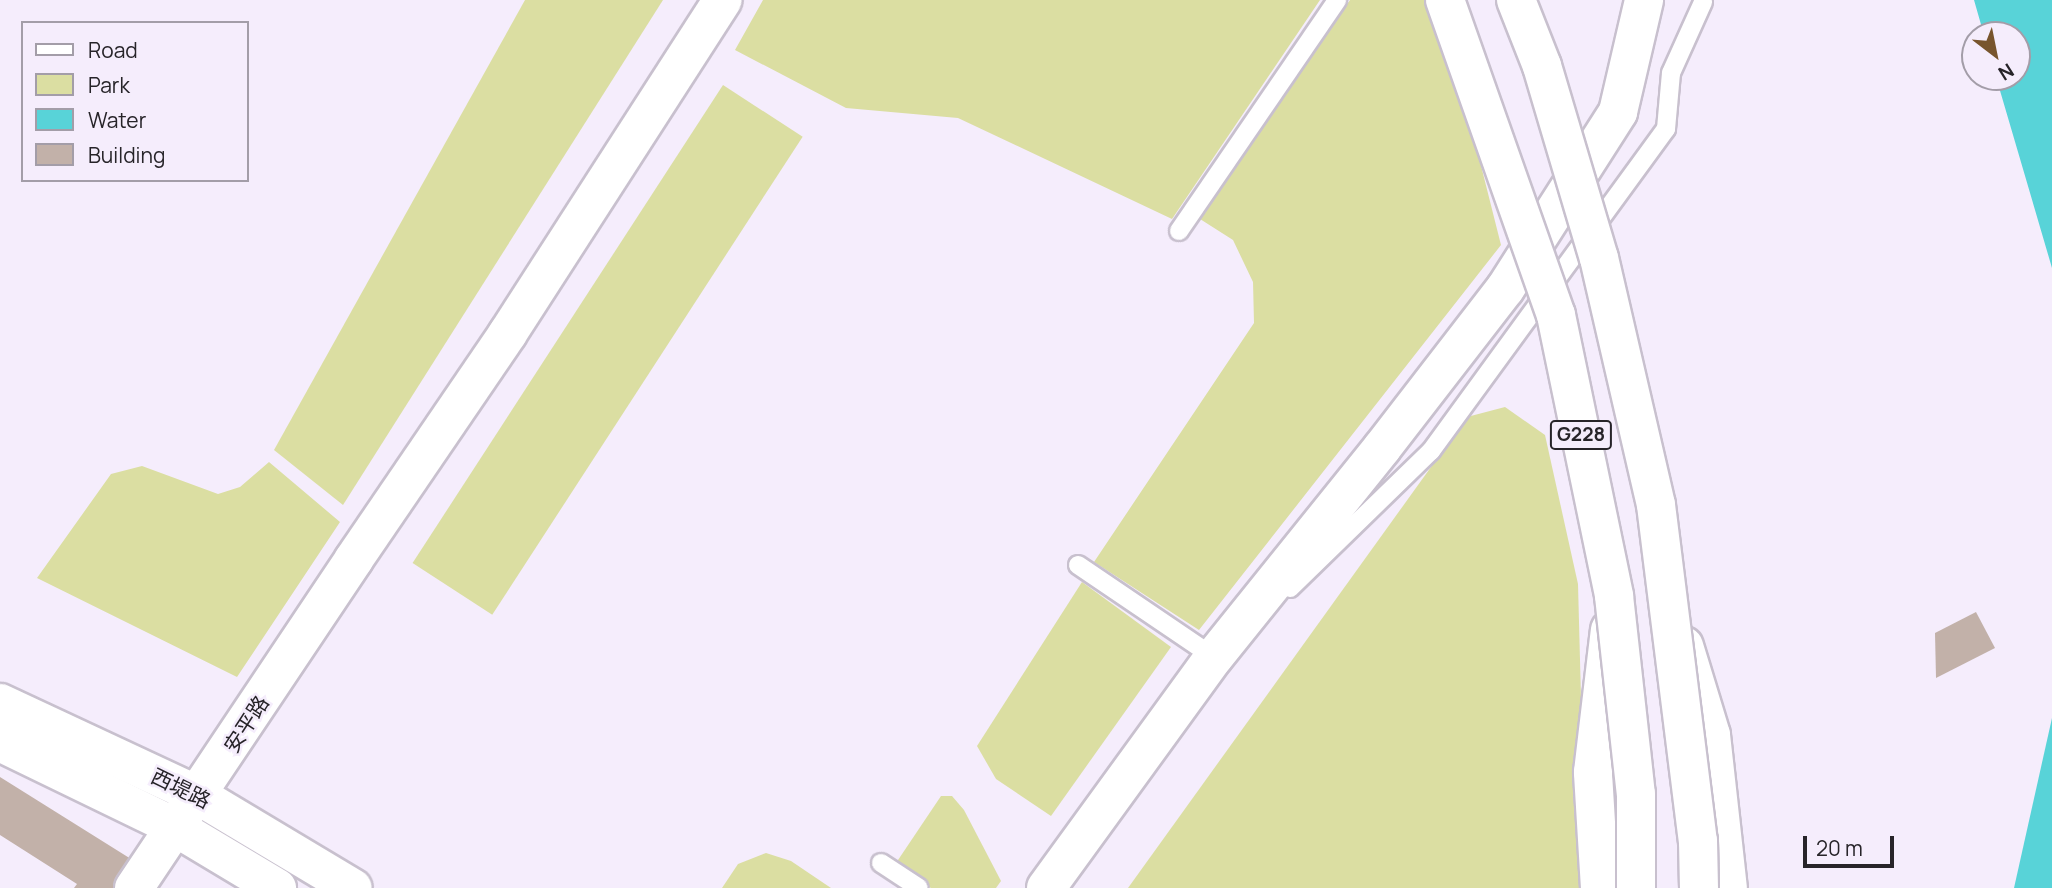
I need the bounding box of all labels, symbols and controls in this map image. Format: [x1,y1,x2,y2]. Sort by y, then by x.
legend [21,21,248,182]
north arrow [1961,21,2031,91]
text: Road [88,36,138,64]
text: N [1993,57,2019,87]
text: Park [88,71,130,99]
text: Water [88,106,146,134]
text: Building [88,141,165,169]
road number: G228 [1550,420,1612,450]
street label: 安平路 [218,691,274,757]
street label: 西堤路 [147,763,215,813]
scale bar [1807,822,1898,866]
text: 20 m [1816,834,1863,862]

